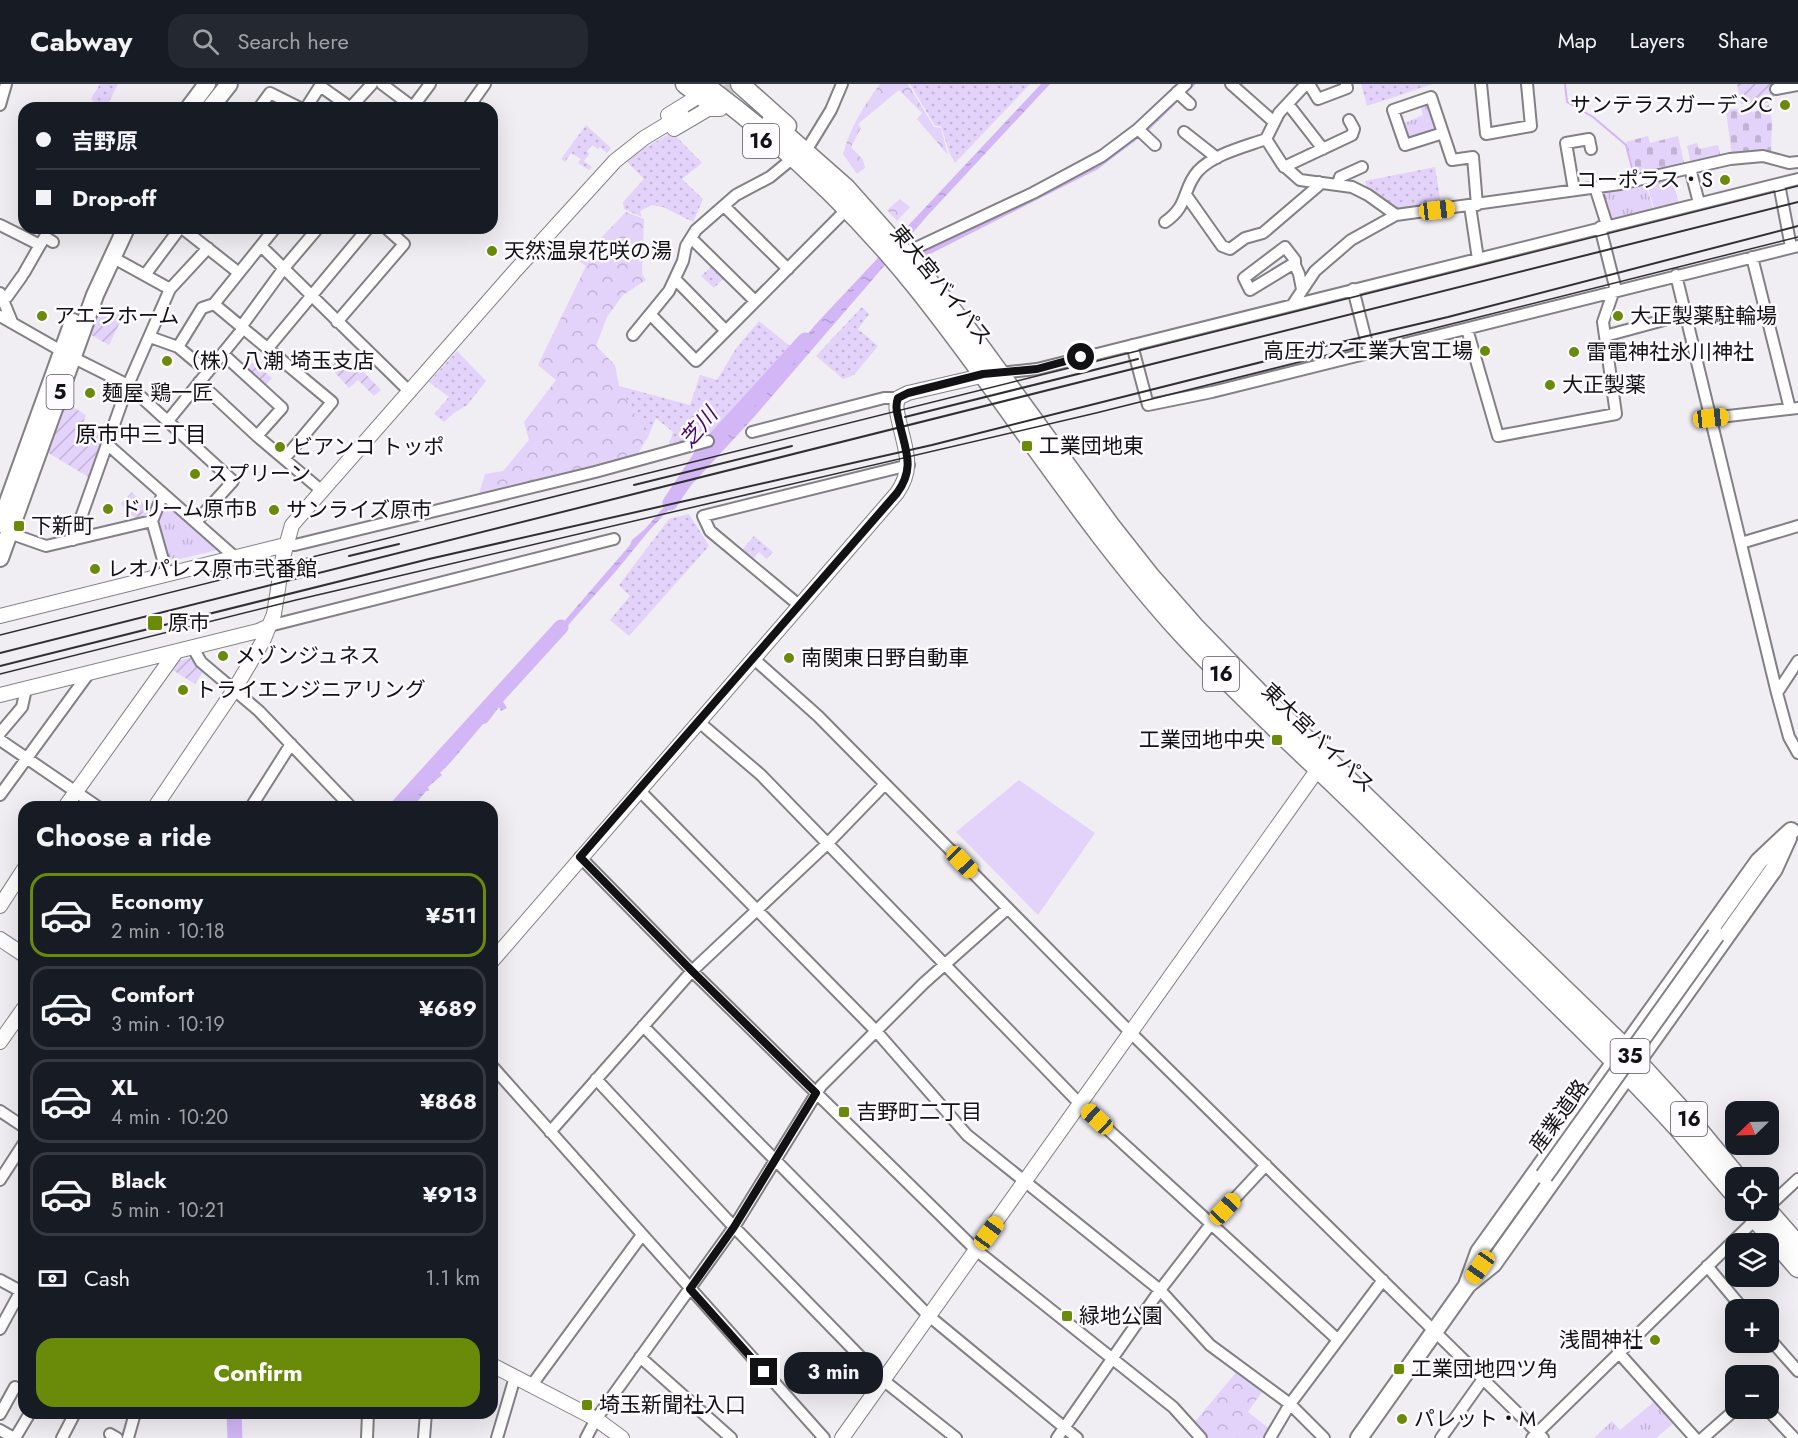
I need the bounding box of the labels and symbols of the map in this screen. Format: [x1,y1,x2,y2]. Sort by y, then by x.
place label: サンテラスガーデンC [1570,90,1773,120]
marker: サンテラスガーデンC [1778,98,1792,112]
road number: 16 [743,124,779,158]
place label: コーポラス・S [1576,165,1713,195]
marker: コーポラス・S [1718,173,1732,187]
car [1418,199,1456,221]
street label: 東大宮バイパス [883,219,999,351]
place label: 天然温泉花咲の湯 [504,236,672,266]
marker: 天然温泉花咲の湯 [485,244,499,258]
place label: アエラホーム [54,301,179,331]
place label: 大正製薬駐輪場 [1630,301,1777,331]
marker: アエラホーム [35,309,49,323]
marker: 大正製薬駐輪場 [1611,309,1625,323]
place label: 高圧ガス工業大宮工場 [1263,336,1473,366]
place label: 雷電神社氷川神社 [1586,337,1754,367]
route start [1067,343,1094,370]
marker: 高圧ガス工業大宮工場 [1478,344,1492,358]
marker: 雷電神社氷川神社 [1567,345,1581,359]
place label: （株）八潮 埼玉支店 [179,346,374,376]
marker: （株）八潮 埼玉支店 [160,354,174,368]
place label: 大正製薬 [1562,370,1646,400]
road number: 5 [46,375,74,409]
place label: 麺屋 鶏一匠 [102,378,213,408]
marker: 大正製薬 [1543,378,1557,392]
marker: 麺屋 鶏一匠 [83,386,97,400]
water label: 芝川 [672,398,726,454]
car [1692,407,1730,429]
district label: 原市中三丁目 [75,418,207,450]
place label: 工業団地東 [1039,431,1144,461]
place label: ビアンコ トッポ [292,432,444,462]
marker: 工業団地東 [1020,439,1034,453]
marker: ビアンコ トッポ [273,440,287,454]
place label: スプリーン [207,459,311,489]
marker: スプリーン [188,467,202,481]
place label: ドリーム原市B [120,494,257,524]
place label: サンライズ原市 [286,495,432,525]
marker: ドリーム原市B [101,502,115,516]
marker: サンライズ原市 [267,503,281,517]
place label: 下新町 [31,511,94,541]
marker: 下新町 [12,519,26,533]
place label: レオパレス原市弐番館 [107,554,317,584]
marker: レオパレス原市弐番館 [88,562,102,576]
place label: 原市 [168,608,210,638]
marker: 原市 [146,614,164,632]
place label: メゾンジュネス [235,641,381,671]
place label: 南関東日野自動車 [801,643,969,673]
marker: メゾンジュネス [216,649,230,663]
marker: 南関東日野自動車 [782,651,796,665]
road number: 16 [1203,657,1239,691]
place label: トライエンジニアリング [195,675,426,705]
street label: 東大宮バイパス [1255,676,1381,800]
marker: トライエンジニアリング [176,683,190,697]
place label: 工業団地中央 [1139,725,1265,755]
marker: 工業団地中央 [1270,733,1284,747]
car [943,843,981,881]
road number: 35 [1610,1039,1650,1073]
street label: 産業道路 [1522,1073,1596,1159]
place label: 吉野町二丁目 [856,1097,982,1127]
car [1078,1100,1116,1138]
north arrow [1725,1101,1779,1155]
road number: 16 [1671,1102,1707,1136]
marker: 吉野町二丁目 [837,1105,851,1119]
car [1206,1190,1244,1228]
car [971,1213,1007,1253]
car [1462,1247,1498,1287]
place label: 緑地公園 [1079,1301,1163,1331]
marker: 緑地公園 [1060,1309,1074,1323]
place label: 浅間神社 [1559,1325,1643,1355]
marker: 浅間神社 [1648,1333,1662,1347]
callout: 3 min [785,1351,884,1393]
place label: 工業団地四ツ角 [1411,1354,1558,1384]
route end [750,1358,777,1385]
marker: 工業団地四ツ角 [1392,1362,1406,1376]
place label: 埼玉新聞社入口 [599,1390,746,1420]
marker: 埼玉新聞社入口 [580,1398,594,1412]
place label: パレット・M [1414,1404,1536,1434]
marker: パレット・M [1395,1412,1409,1426]

